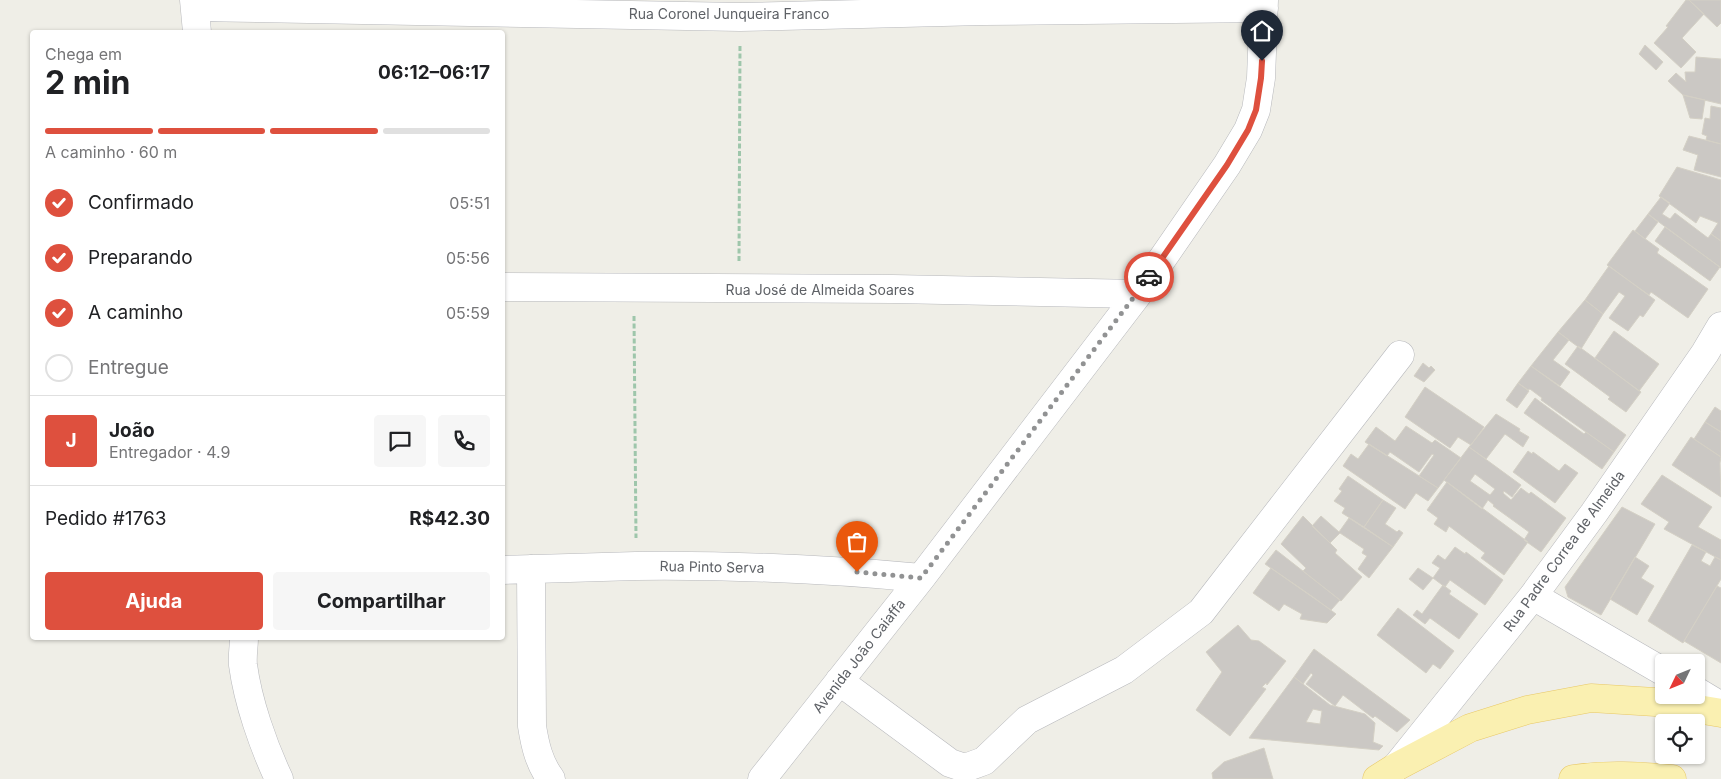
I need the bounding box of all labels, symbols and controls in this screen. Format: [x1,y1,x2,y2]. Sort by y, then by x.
street label: Rua Coronel Junqueira Franco [629,5,829,22]
pin [1241,10,1283,61]
icon: home [1248,17,1276,45]
text: Chega em [45,44,122,64]
text: 06:12–06:17 [378,61,490,84]
text: 2 min [45,63,131,102]
text: A caminho · 60 m [45,142,177,162]
icon: check [45,189,73,217]
text: Confirmado [88,191,194,214]
text: 05:51 [449,193,490,213]
icon: check [45,244,73,272]
text: Preparando [88,246,193,269]
text: 05:56 [446,248,490,268]
courier [1124,252,1174,302]
icon: car [1135,263,1163,291]
street label: Rua José de Almeida Soares [726,281,914,298]
icon: check [45,299,73,327]
text: A caminho [88,301,183,324]
text: 05:59 [446,303,490,323]
text: Entregue [88,356,169,379]
button: chat [374,415,426,467]
button: phone [438,415,490,467]
text: João [109,419,155,442]
text: J [65,429,77,452]
text: Entregador · 4.9 [109,442,230,462]
street label: Rua Padre Correa de Almeida [1499,467,1628,635]
text: Pedido #1763 [45,507,166,530]
text: R$42.30 [409,507,490,530]
pin [836,521,878,572]
icon: bag [843,528,871,556]
street label: Rua Pinto Serva [659,557,765,576]
button: Ajuda [45,572,263,630]
button: Compartilhar [273,572,490,630]
street label: Avenida João Caiaffa [809,595,908,716]
north arrow [1655,654,1705,704]
map controls [1655,654,1705,764]
button: locate [1655,714,1705,764]

